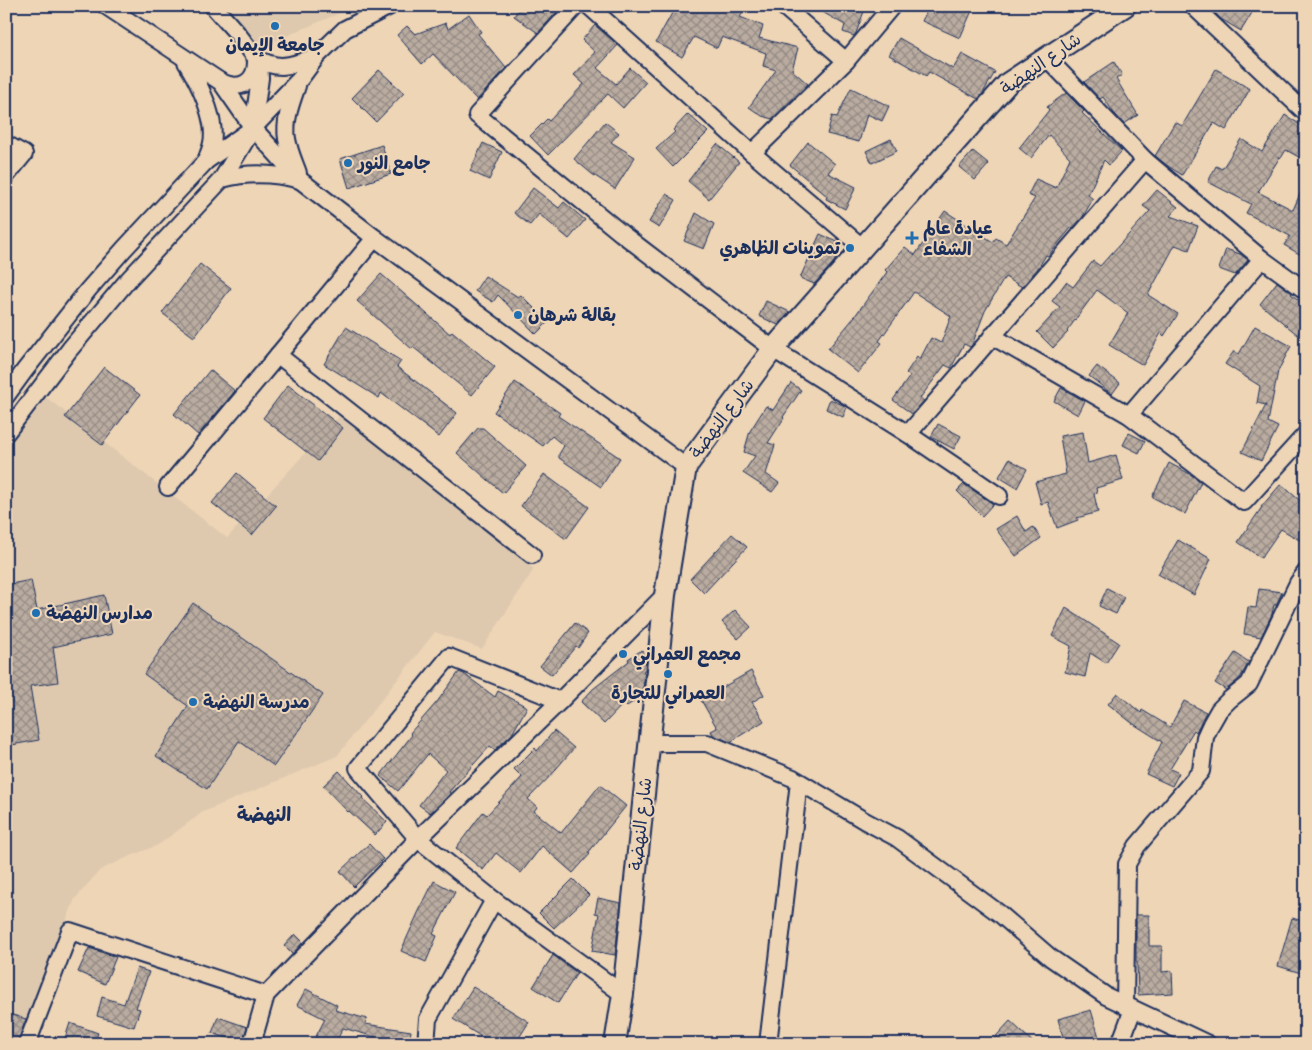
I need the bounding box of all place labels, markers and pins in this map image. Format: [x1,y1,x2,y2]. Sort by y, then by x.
marker: جامعة الإيمان [269,20,281,32]
place label: جامعة الإيمان [225,34,325,57]
place label: جامع النور [356,152,431,176]
marker: جامع النور [342,157,354,169]
place label: عيادة عالم الشفاء [923,217,993,261]
marker: عيادة عالم الشفاء [905,231,919,245]
place label: تموينات الظاهري [719,237,841,262]
marker: تموينات الظاهري [844,242,856,254]
place label: بقالة شرهان [528,304,616,327]
marker: بقالة شرهان [512,309,524,321]
place label: مدارس النهضة [46,602,153,625]
marker: مدارس النهضة [30,607,42,619]
place label: مجمع العمراني [633,643,741,670]
marker: مجمع العمراني [617,648,629,660]
marker: العمراني للتجارة [662,668,674,680]
place label: العمراني للتجارة [611,682,725,709]
place label: مدرسة النهضة [203,691,310,714]
marker: مدرسة النهضة [187,696,199,708]

